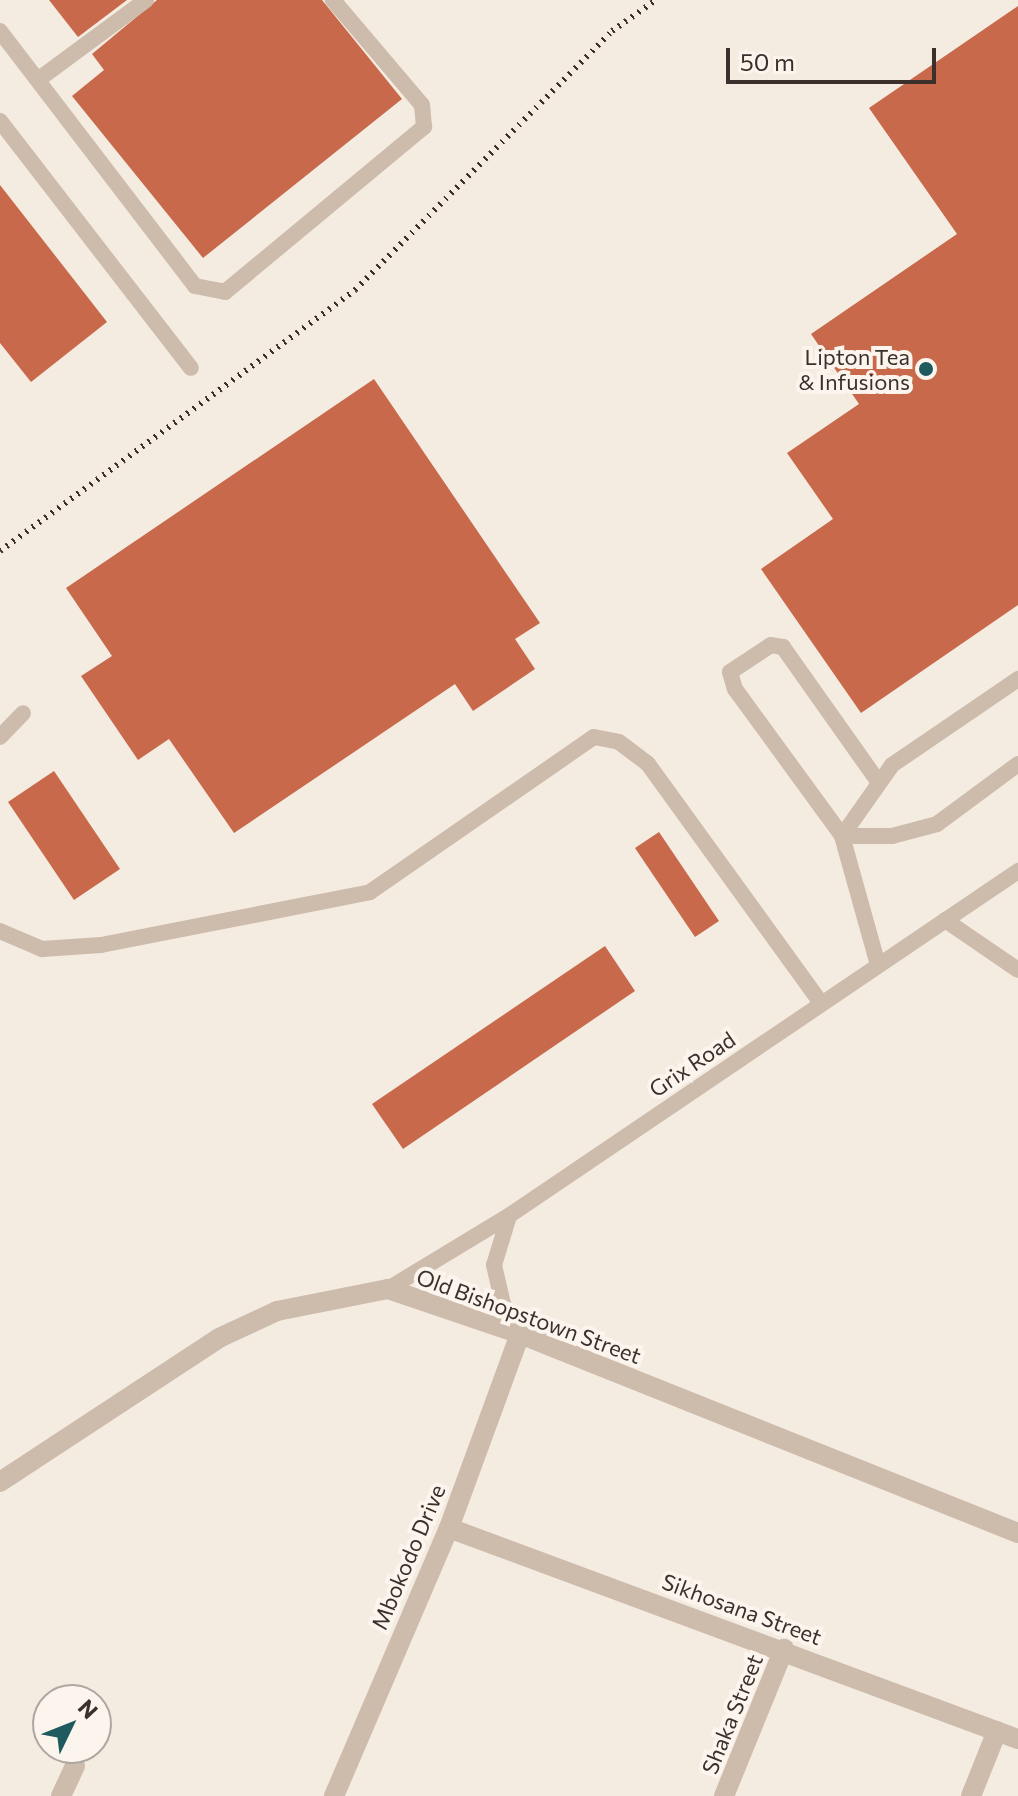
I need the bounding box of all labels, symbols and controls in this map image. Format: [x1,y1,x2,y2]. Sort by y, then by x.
scale bar [730,32,940,82]
text: 50 m [740,47,795,76]
place label: Lipton Tea & Infusions [798,343,910,394]
marker: Lipton Tea & Infusions [917,360,935,378]
street label: Grix Road [644,1026,740,1102]
street label: Old Bishopstown Street [413,1263,645,1369]
street label: Mbokodo Drive [366,1481,450,1633]
street label: Sikhosana Street [659,1568,825,1650]
street label: Shaka Street [696,1650,768,1778]
north arrow [32,1684,112,1764]
text: N [73,1693,104,1724]

